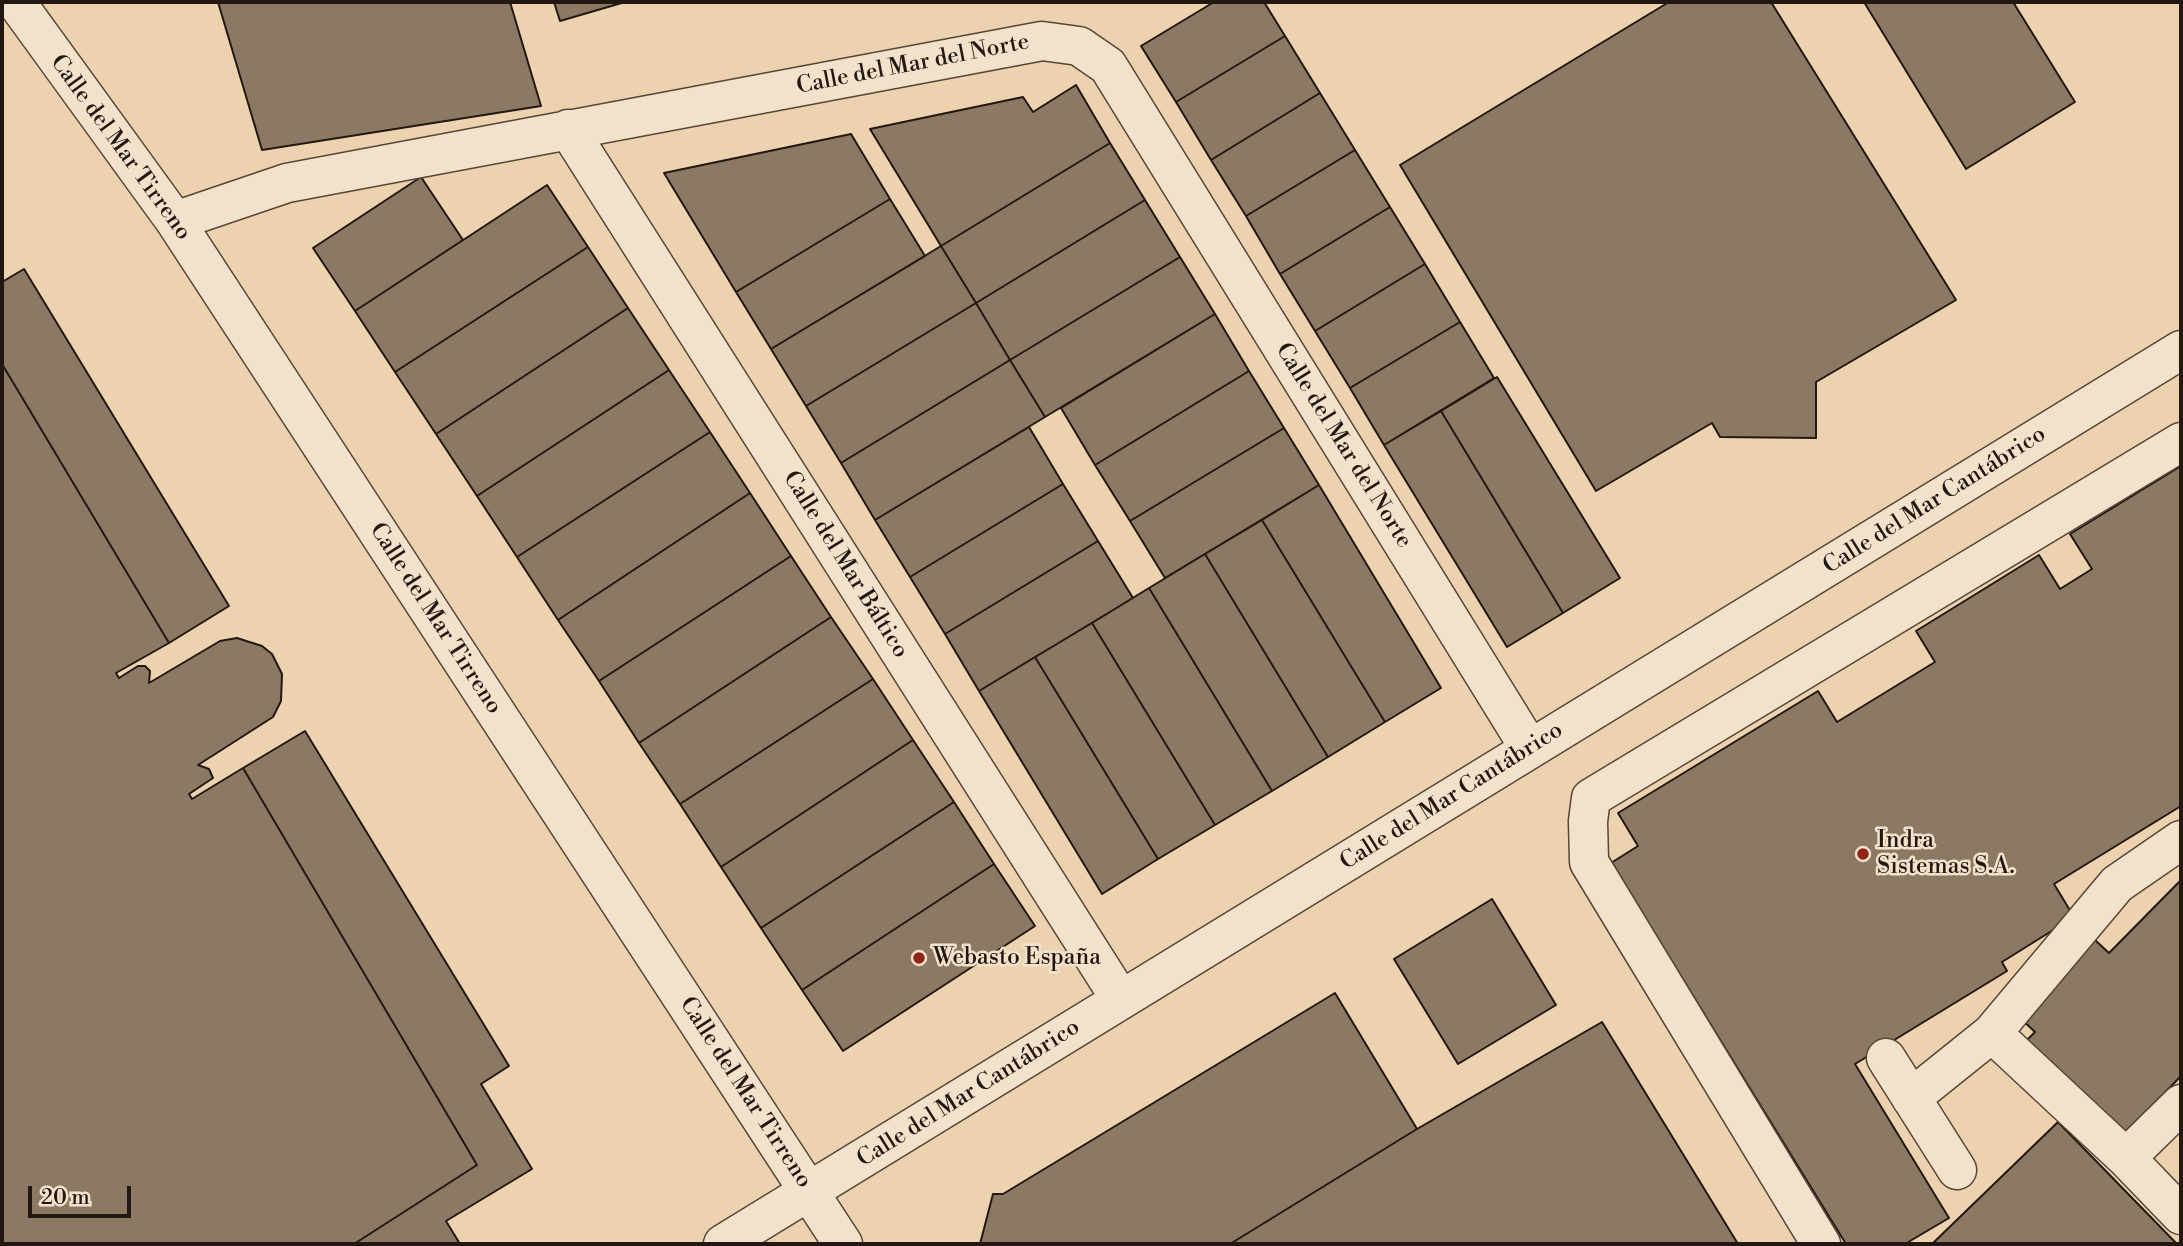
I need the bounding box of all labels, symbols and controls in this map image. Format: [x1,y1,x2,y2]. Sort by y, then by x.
street label: Calle del Mar del Norte [794,29,1032,101]
street label: Calle del Mar Tirreno [44,50,196,246]
street label: Calle del Mar del Norte [1269,338,1417,554]
street label: Calle del Mar Cantábrico [1819,421,2051,581]
street label: Calle del Mar Báltico [776,466,914,664]
street label: Calle del Mar Tirreno [363,518,507,720]
street label: Calle del Mar Cantábrico [1336,717,1568,877]
place label: Indra Sistemas S.A. [1877,827,2015,881]
marker: Indra Sistemas S.A. [1855,846,1871,862]
place label: Webasto España [933,944,1101,972]
marker: Webasto España [911,950,927,966]
street label: Calle del Mar Tirreno [673,992,817,1194]
street label: Calle del Mar Cantábrico [853,1014,1085,1174]
scale bar [32,1172,135,1216]
text: 20 m [41,1185,90,1211]

